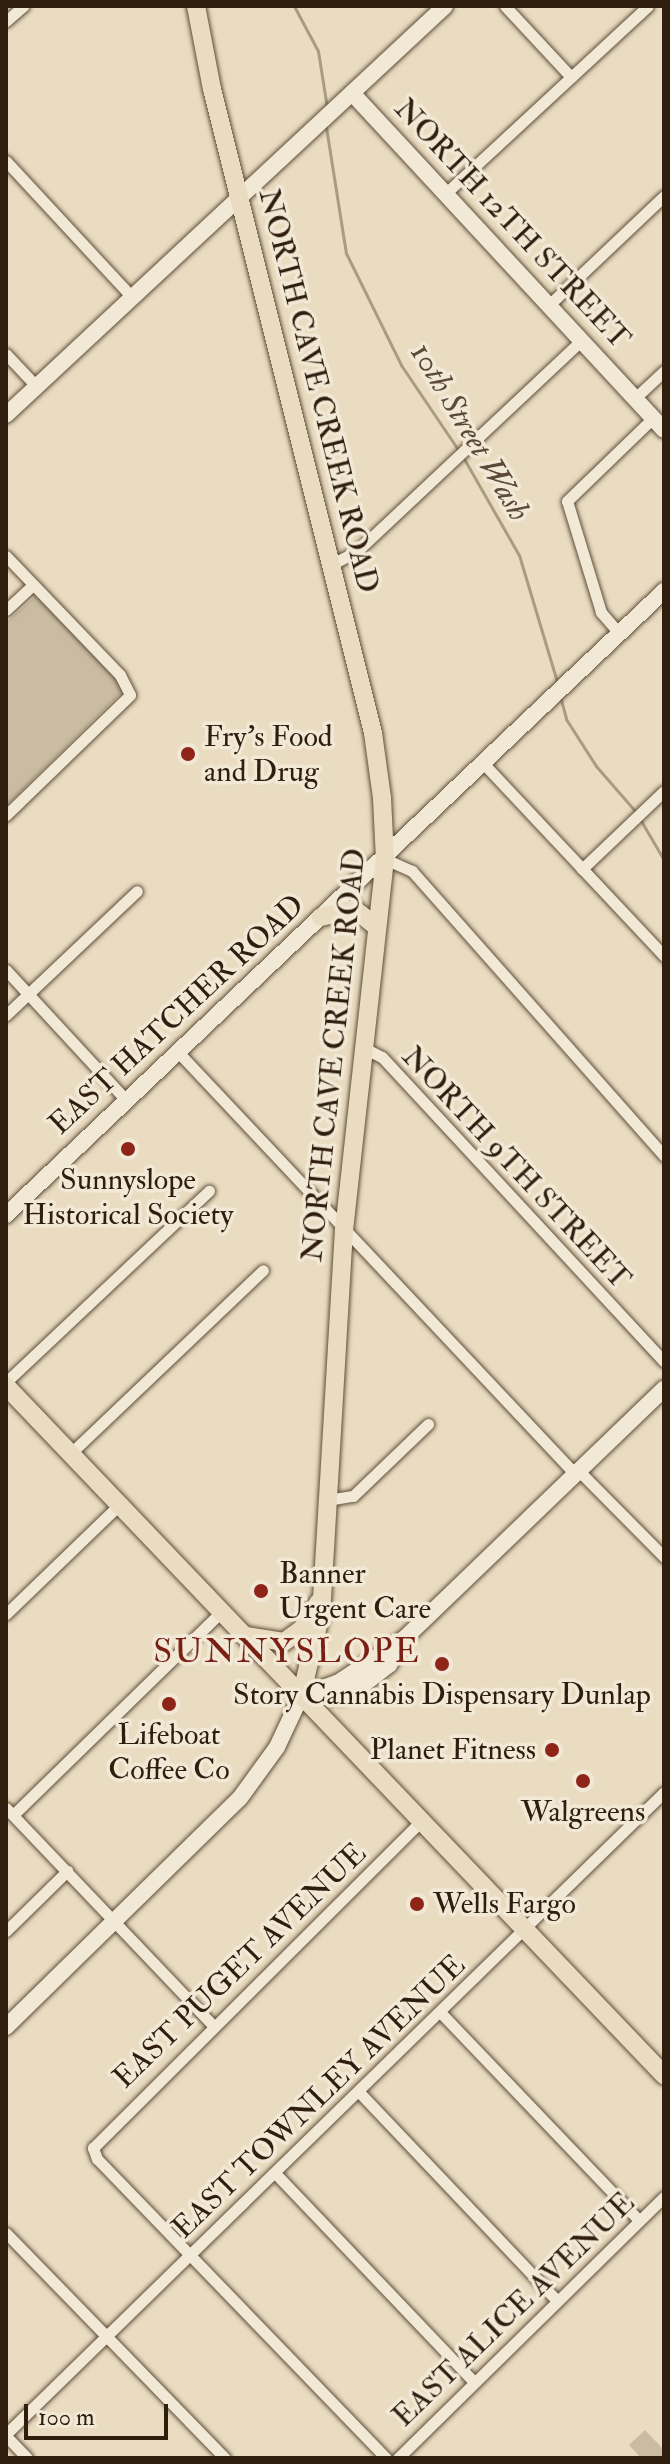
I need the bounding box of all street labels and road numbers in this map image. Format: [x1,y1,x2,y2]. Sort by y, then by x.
street label: NORTH 12TH STREET [386,91,638,357]
street label: NORTH CAVE CREEK ROAD [250,185,386,597]
street label: NORTH CAVE CREEK ROAD [294,847,374,1263]
street label: EAST HATCHER ROAD [42,888,312,1142]
street label: NORTH 9TH STREET [394,1039,638,1297]
street label: EAST PUGET AVENUE [106,1836,374,2096]
street label: EAST TOWNLEY AVENUE [165,1948,473,2246]
street label: EAST ALICE AVENUE [386,2185,642,2435]

